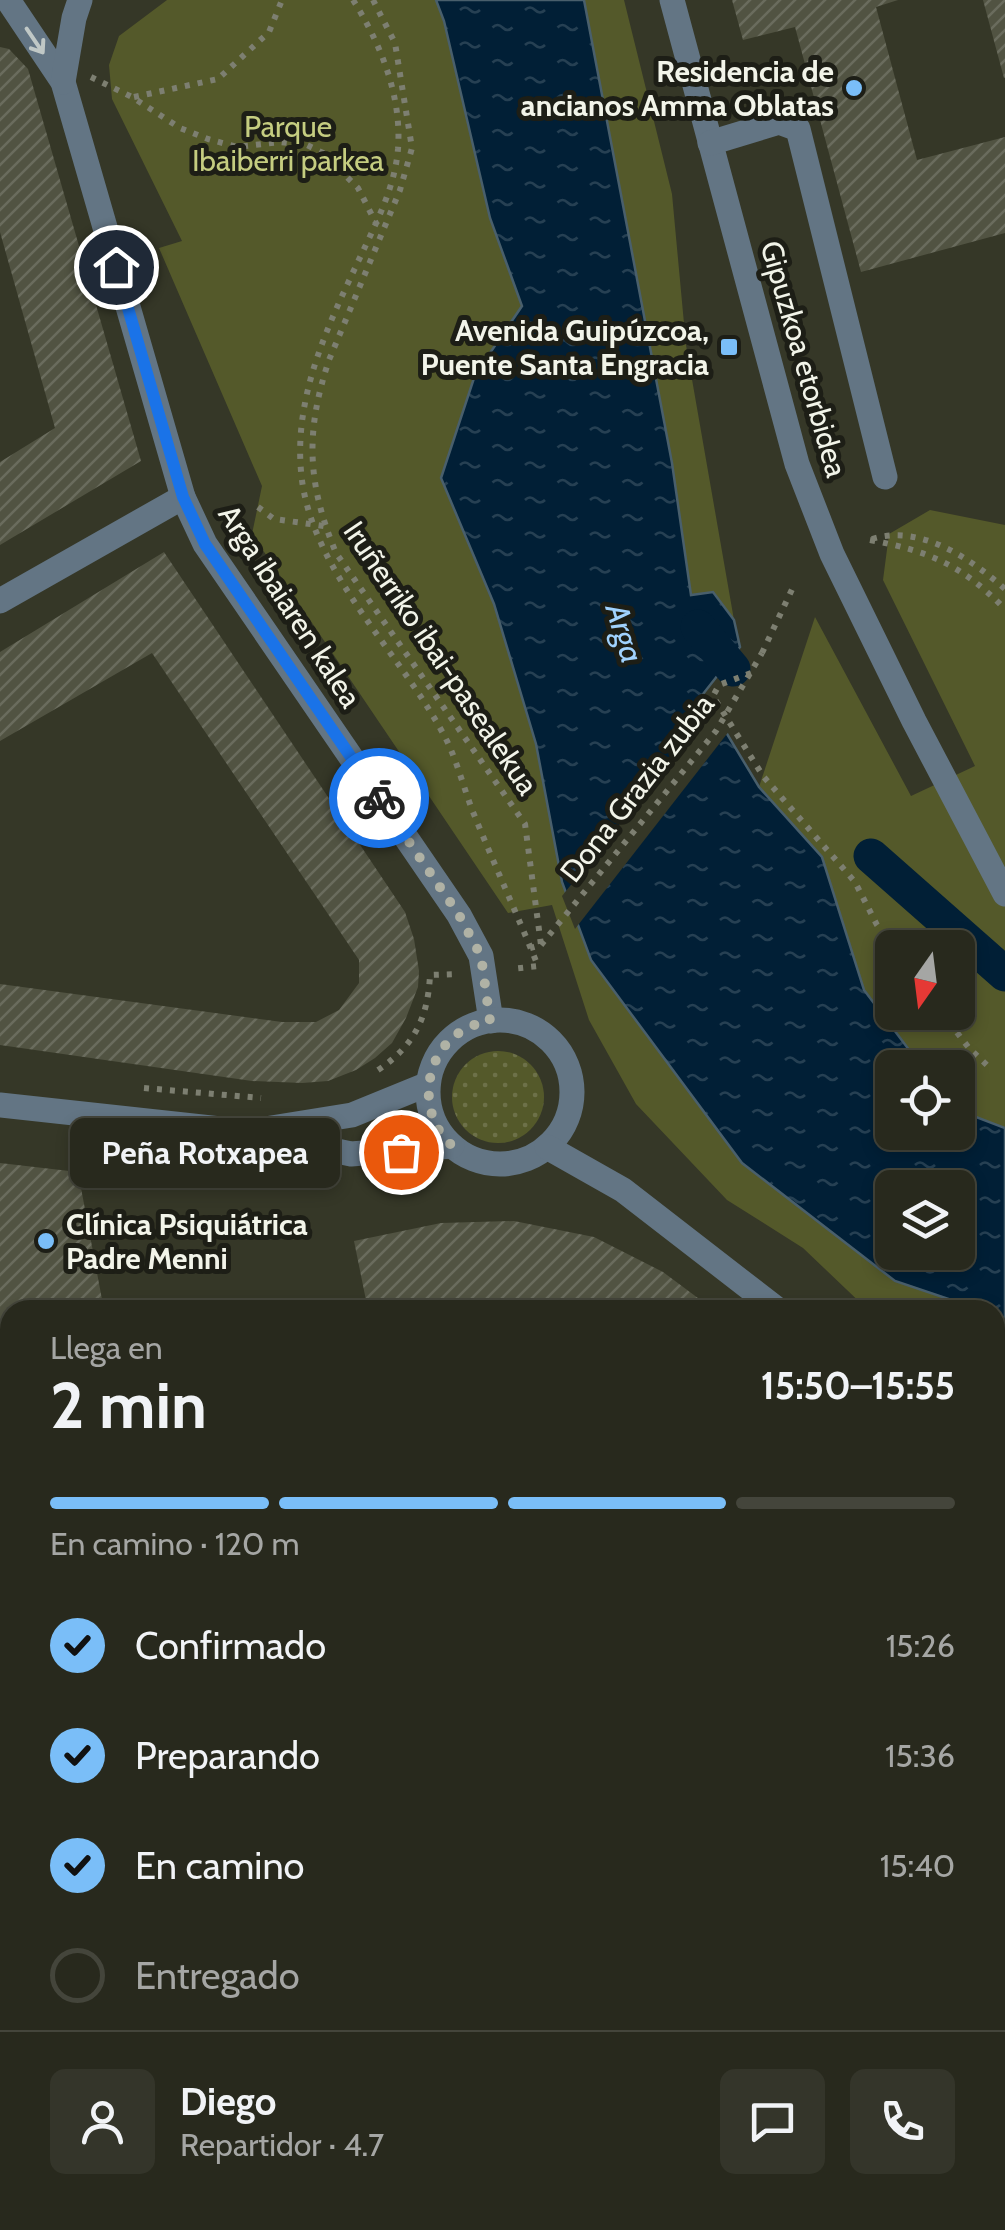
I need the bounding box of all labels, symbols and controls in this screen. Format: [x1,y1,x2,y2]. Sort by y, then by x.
one-way arrow [25,26,46,55]
place label: Residencia de ancianos Amma Oblatas [521,53,834,124]
marker: Residencia de ancianos Amma Oblatas [843,77,865,99]
park label: Parque Ibaiberri parkea [192,108,385,179]
pin [74,225,159,310]
street label: Gipuzkoa etorbidea [753,237,856,482]
icon: home [89,240,144,295]
place label: Avenida Guipúzcoa, Puente Santa Engracia [421,312,709,383]
marker: Avenida Guipúzcoa, Puente Santa Engracia [718,336,740,358]
street label: Arga ibaiaren kalea [211,498,370,715]
street label: Iruñerriko ibai-pasealekua [336,514,547,802]
water label: Arga [597,597,652,667]
street label: Dona Grazia zubia [552,686,722,889]
courier [329,748,429,848]
icon: bike [352,771,407,826]
north arrow [875,930,975,1030]
map controls [875,930,975,1270]
button: locate [875,1050,975,1150]
pin [359,1110,444,1195]
callout: Peña Rotxapea [71,1117,341,1187]
icon: bag [374,1125,429,1180]
text: Peña Rotxapea [102,1133,308,1172]
button: layers [875,1170,975,1270]
place label: Clínica Psiquiátrica Padre Menni [66,1206,308,1277]
marker: Clínica Psiquiátrica Padre Menni [35,1230,57,1252]
text: Llega en [50,1328,163,1367]
text: 15:50–15:55 [761,1362,955,1409]
text: 2 min [50,1365,207,1444]
text: En camino · 120 m [50,1524,300,1563]
icon: check [50,1618,105,1673]
text: Confirmado [135,1622,326,1669]
text: 15:26 [886,1626,955,1665]
icon: check [50,1728,105,1783]
text: Preparando [135,1732,320,1779]
text: 15:36 [885,1736,955,1775]
icon: check [50,1838,105,1893]
text: En camino [135,1842,305,1889]
text: 15:40 [880,1846,955,1885]
text: Entregado [135,1952,300,1999]
button: person [50,2069,155,2174]
button: chat [720,2069,825,2174]
button: phone [850,2069,955,2174]
text: Diego [180,2078,276,2125]
text: Repartidor · 4.7 [180,2125,384,2164]

